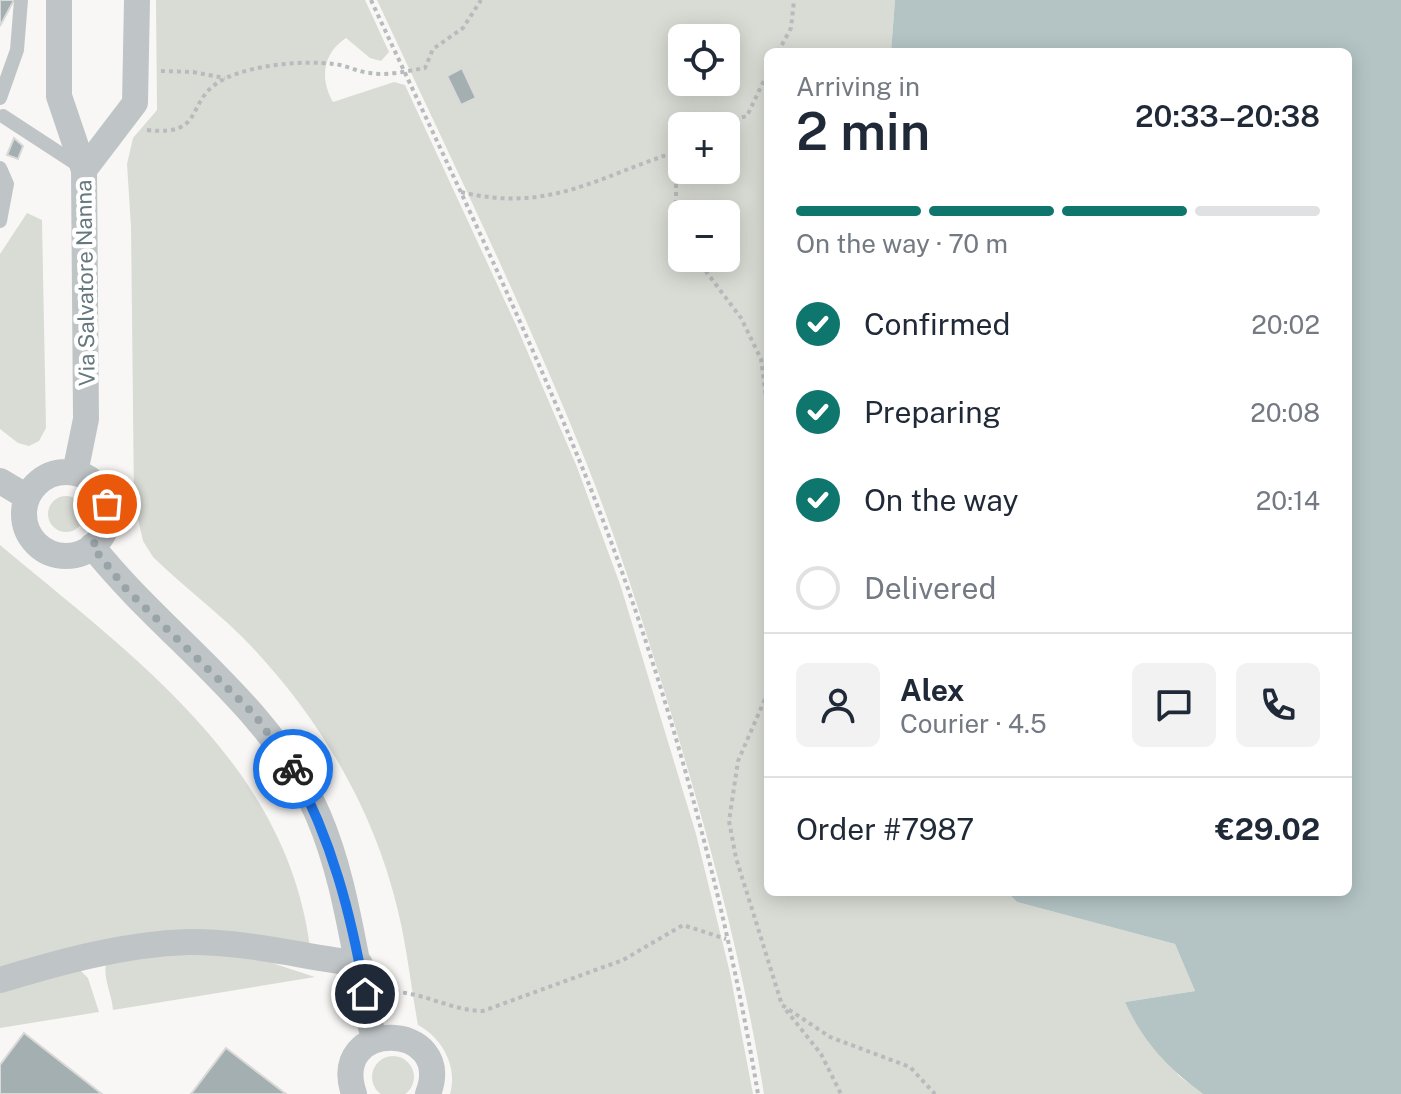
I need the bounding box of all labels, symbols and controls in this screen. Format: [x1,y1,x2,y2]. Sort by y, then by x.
map controls [668,24,740,272]
button: locate [668,24,740,96]
text: Arriving in [796,71,920,102]
text: 20:33–20:38 [1135,98,1320,134]
text: 2 min [796,101,930,162]
button: + [668,112,740,184]
street label: Via Salvatore Nanna [70,180,100,386]
button: − [668,200,740,272]
text: On the way · 70 m [796,228,1008,259]
icon: check [796,302,840,346]
text: Confirmed [864,306,1010,342]
text: 20:02 [1251,309,1320,340]
icon: check [796,390,840,434]
text: Preparing [864,394,1001,430]
text: 20:08 [1250,397,1320,428]
pin [73,470,141,538]
icon: check [796,478,840,522]
icon: bag [85,482,129,526]
text: On the way [864,482,1018,518]
text: 20:14 [1256,485,1320,516]
text: Delivered [864,570,996,606]
button: person [796,663,880,747]
button: chat [1132,663,1216,747]
button: phone [1236,663,1320,747]
text: Alex [900,672,964,708]
text: Courier · 4.5 [900,708,1047,739]
courier [253,729,333,809]
icon: bike [271,747,315,791]
text: Order #7987 [796,811,974,847]
text: €29.02 [1215,811,1320,847]
pin [331,960,399,1028]
icon: home [343,972,387,1016]

